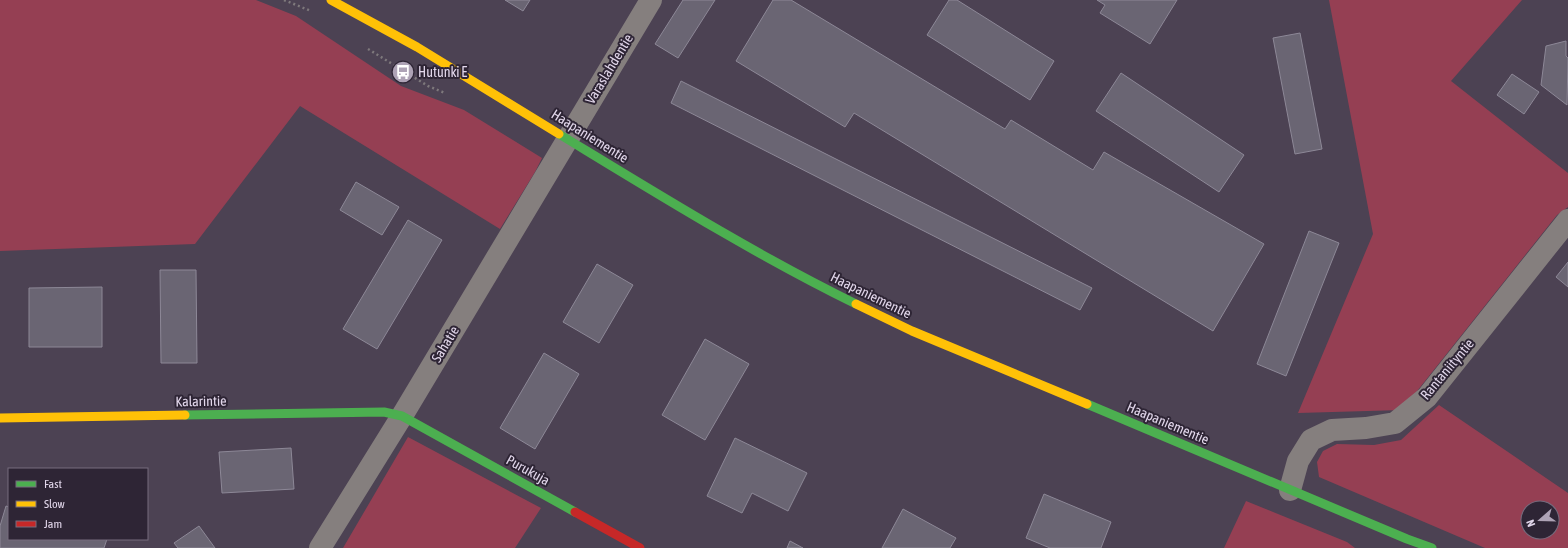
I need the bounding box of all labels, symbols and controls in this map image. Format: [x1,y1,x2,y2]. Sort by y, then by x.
street label: Varaslahdentie [582,31,636,107]
bus stop icon: Hutunki E [390,59,416,85]
place label: Hutunki E [418,64,467,80]
street label: Haapaniementie [549,106,631,166]
street label: Haapaniementie [828,269,914,321]
street label: Sahatie [428,323,462,365]
street label: Rantaniityntie [1417,335,1477,403]
street label: Kalarintie [175,393,227,409]
street label: Haapaniementie [1125,399,1211,447]
street label: Purukuja [503,452,553,488]
legend [8,468,148,540]
text: Fast [44,477,62,491]
text: Slow [44,497,65,511]
north arrow [1520,500,1560,540]
text: Jam [44,517,62,531]
text: N [1524,518,1537,529]

